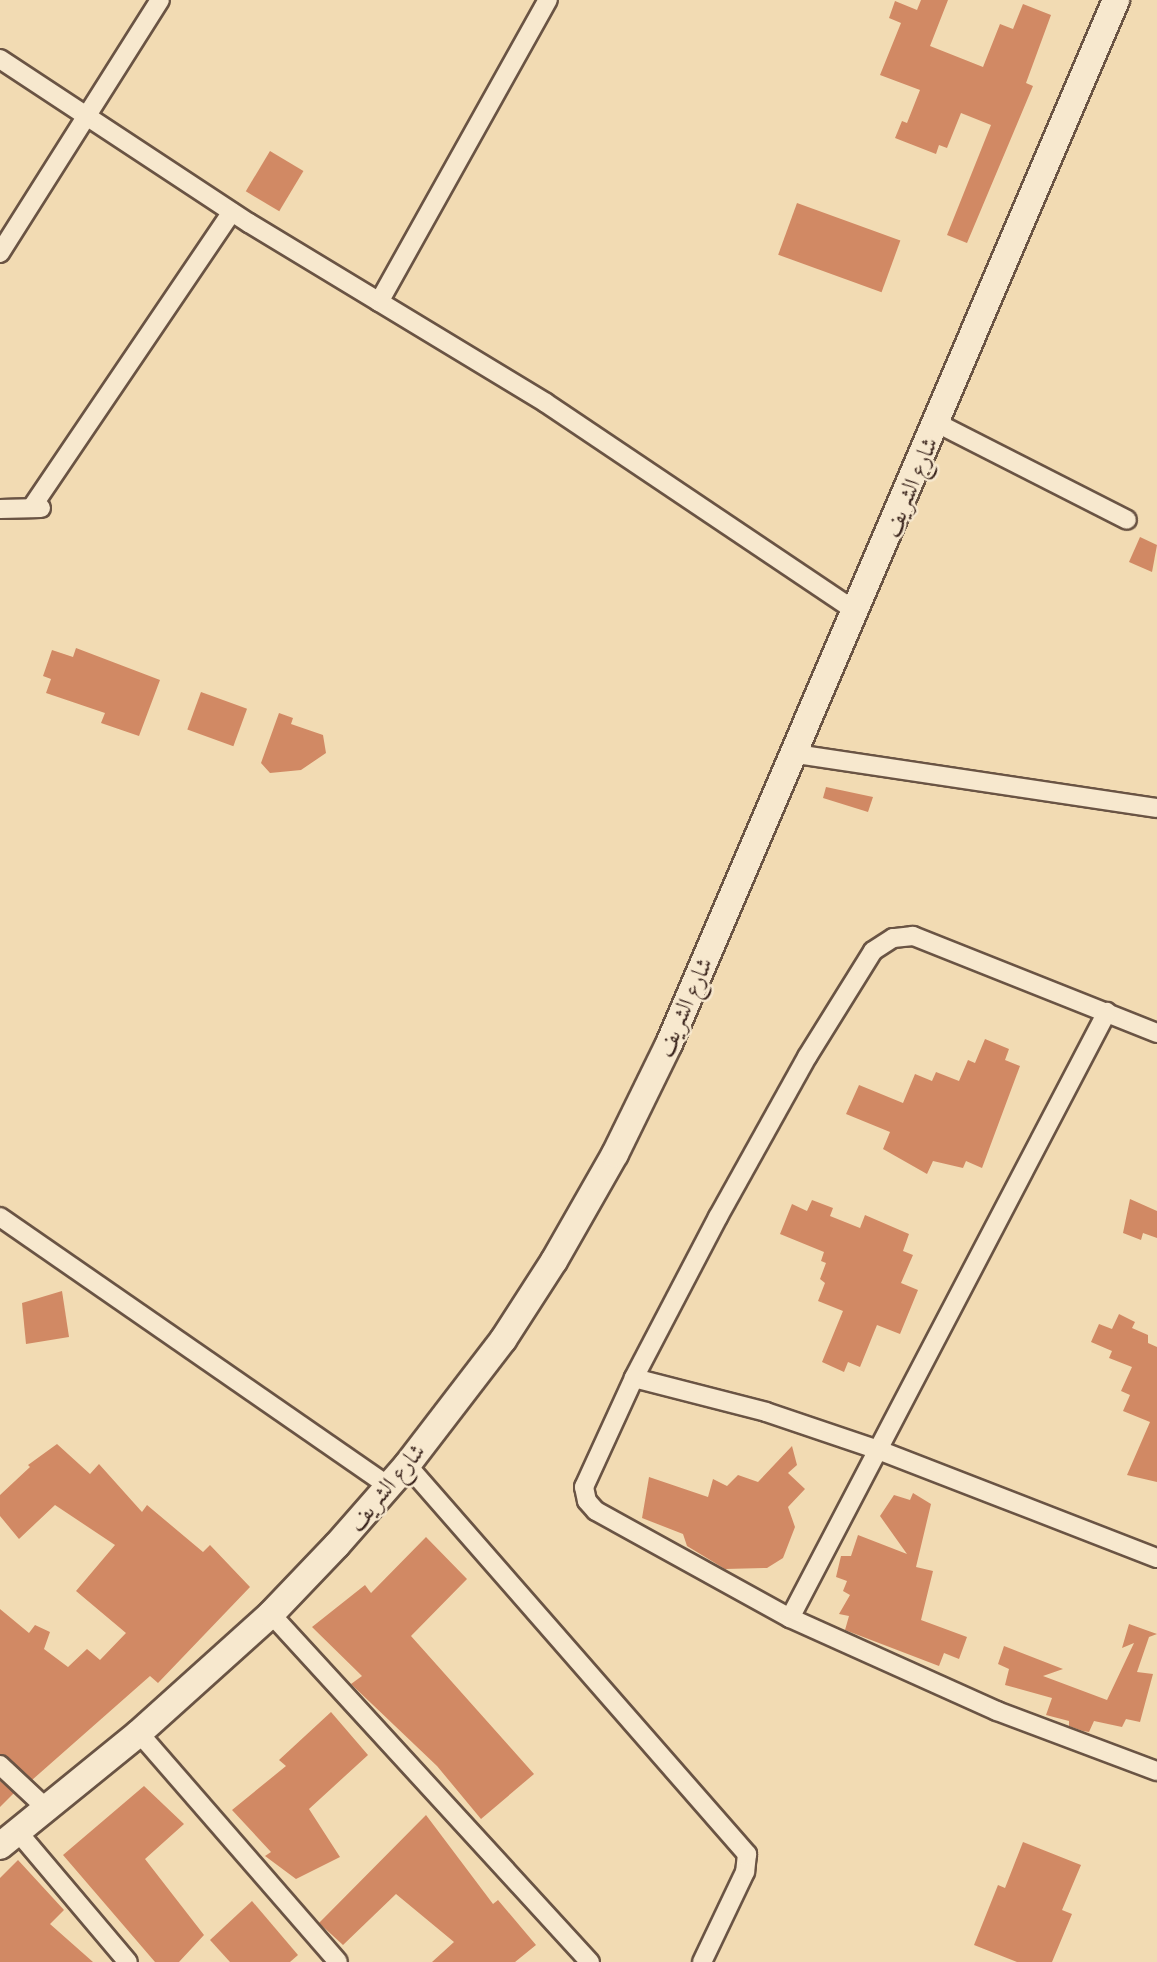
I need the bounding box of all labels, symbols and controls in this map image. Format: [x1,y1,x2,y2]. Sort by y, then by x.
street label: شارع الشريف [877,433,943,541]
street label: شارع الشريف [650,953,718,1061]
street label: شارع الشريف [341,1438,431,1536]

